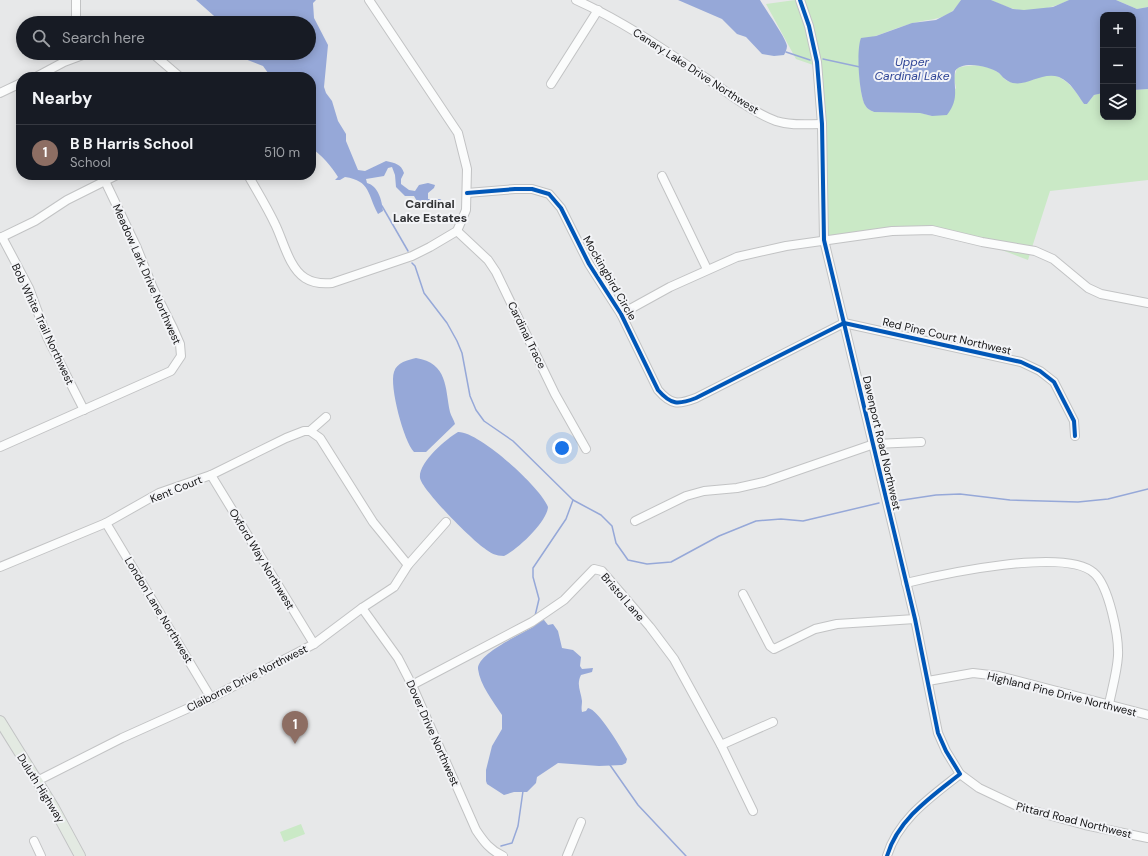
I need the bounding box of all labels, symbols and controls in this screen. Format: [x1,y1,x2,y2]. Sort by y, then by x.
map controls [1100,12,1136,120]
button: + [1100,12,1136,48]
search box [16,16,316,60]
street label: Canary Lake Drive Northwest [630,25,762,117]
icon: search [30,27,52,49]
text: Search here [62,28,145,48]
button: − [1100,48,1136,84]
water label: Upper Cardinal Lake [874,54,950,84]
button: layers [1100,84,1136,120]
text: Nearby [32,87,92,109]
text: B B Harris School [70,134,193,154]
text: 1 [43,144,47,161]
text: 510 m [264,144,300,161]
text: School [70,154,111,171]
district label: Cardinal Lake Estates [393,196,467,226]
street label: Meadow Lark Drive Northwest [110,202,184,346]
street label: Mockingbird Circle [580,233,640,323]
street label: Bob White Trail Northwest [9,261,77,387]
street label: Cardinal Trace [505,299,549,371]
street label: Red Pine Court Northwest [881,314,1013,358]
street label: Davenport Road Northwest [860,374,904,512]
your location [552,438,572,458]
street label: Kent Court [148,472,204,506]
street label: Oxford Way Northwest [226,506,298,612]
street label: London Lane Northwest [122,554,196,666]
street label: Bristol Lane [598,570,648,624]
street label: Claiborne Drive Northwest [184,641,310,715]
street label: Highland Pine Drive Northwest [986,669,1138,719]
street label: Dover Drive Northwest [403,678,463,788]
pin: 1 [282,711,308,744]
street label: Duluth Highway [14,751,68,825]
street label: Pittard Road Northwest [1015,799,1133,841]

